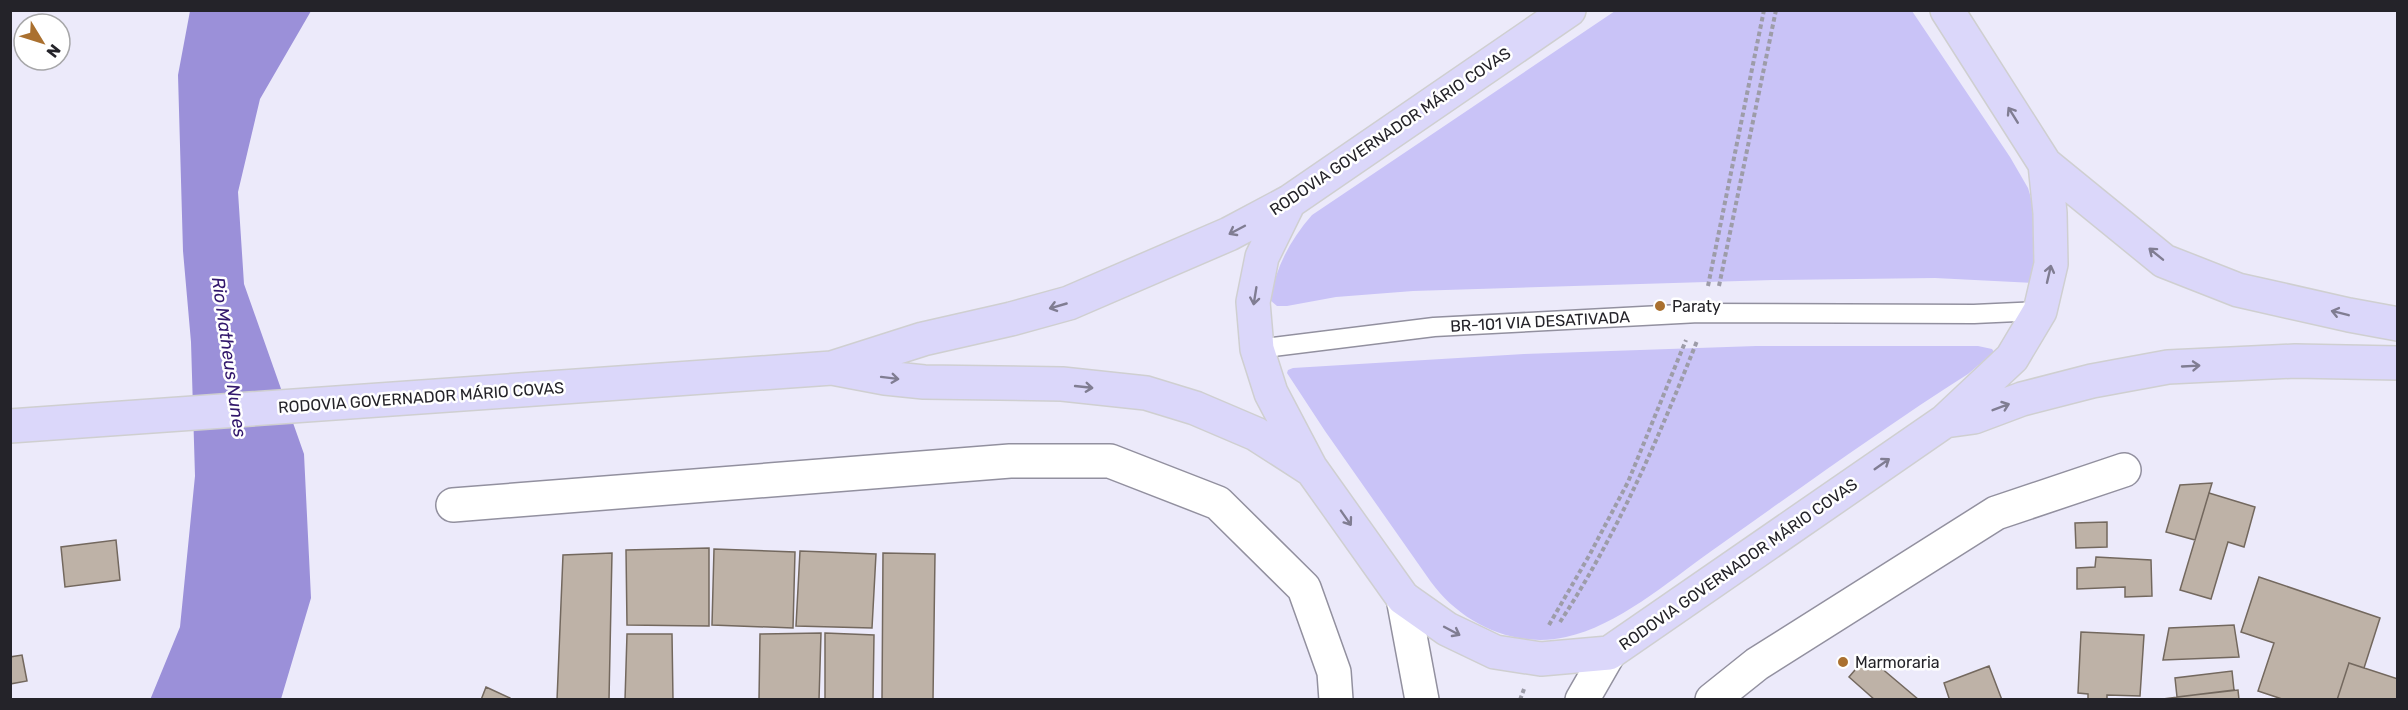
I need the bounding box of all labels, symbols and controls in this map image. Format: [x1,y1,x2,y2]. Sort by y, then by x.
north arrow [12,12,72,72]
text: N [42,41,64,61]
street label: RODOVIA GOVERNADOR MÁRIO COVAS [1266,43,1514,219]
one-way arrow [2007,107,2019,124]
one-way arrow [1229,224,1247,236]
one-way arrow [2148,248,2164,261]
one-way arrow [2043,265,2055,284]
water label: Rio Matheus Nunes [207,275,251,439]
one-way arrow [1249,285,1260,305]
place label: Paraty [1672,297,1721,316]
marker: Paraty [1653,299,1667,313]
one-way arrow [1049,301,1068,312]
street label: BR-101 VIA DESATIVADA [1450,307,1631,336]
one-way arrow [2331,307,2350,319]
one-way arrow [2181,360,2201,371]
one-way arrow [879,373,899,384]
street label: RODOVIA GOVERNADOR MÁRIO COVAS [277,378,565,417]
one-way arrow [1074,381,1094,392]
one-way arrow [1991,401,2010,412]
one-way arrow [1873,458,1890,470]
street label: RODOVIA GOVERNADOR MÁRIO COVAS [1616,474,1861,654]
one-way arrow [1340,510,1352,526]
one-way arrow [1443,625,1460,637]
place label: Marmoraria [1855,653,1940,672]
marker: Marmoraria [1836,655,1850,669]

